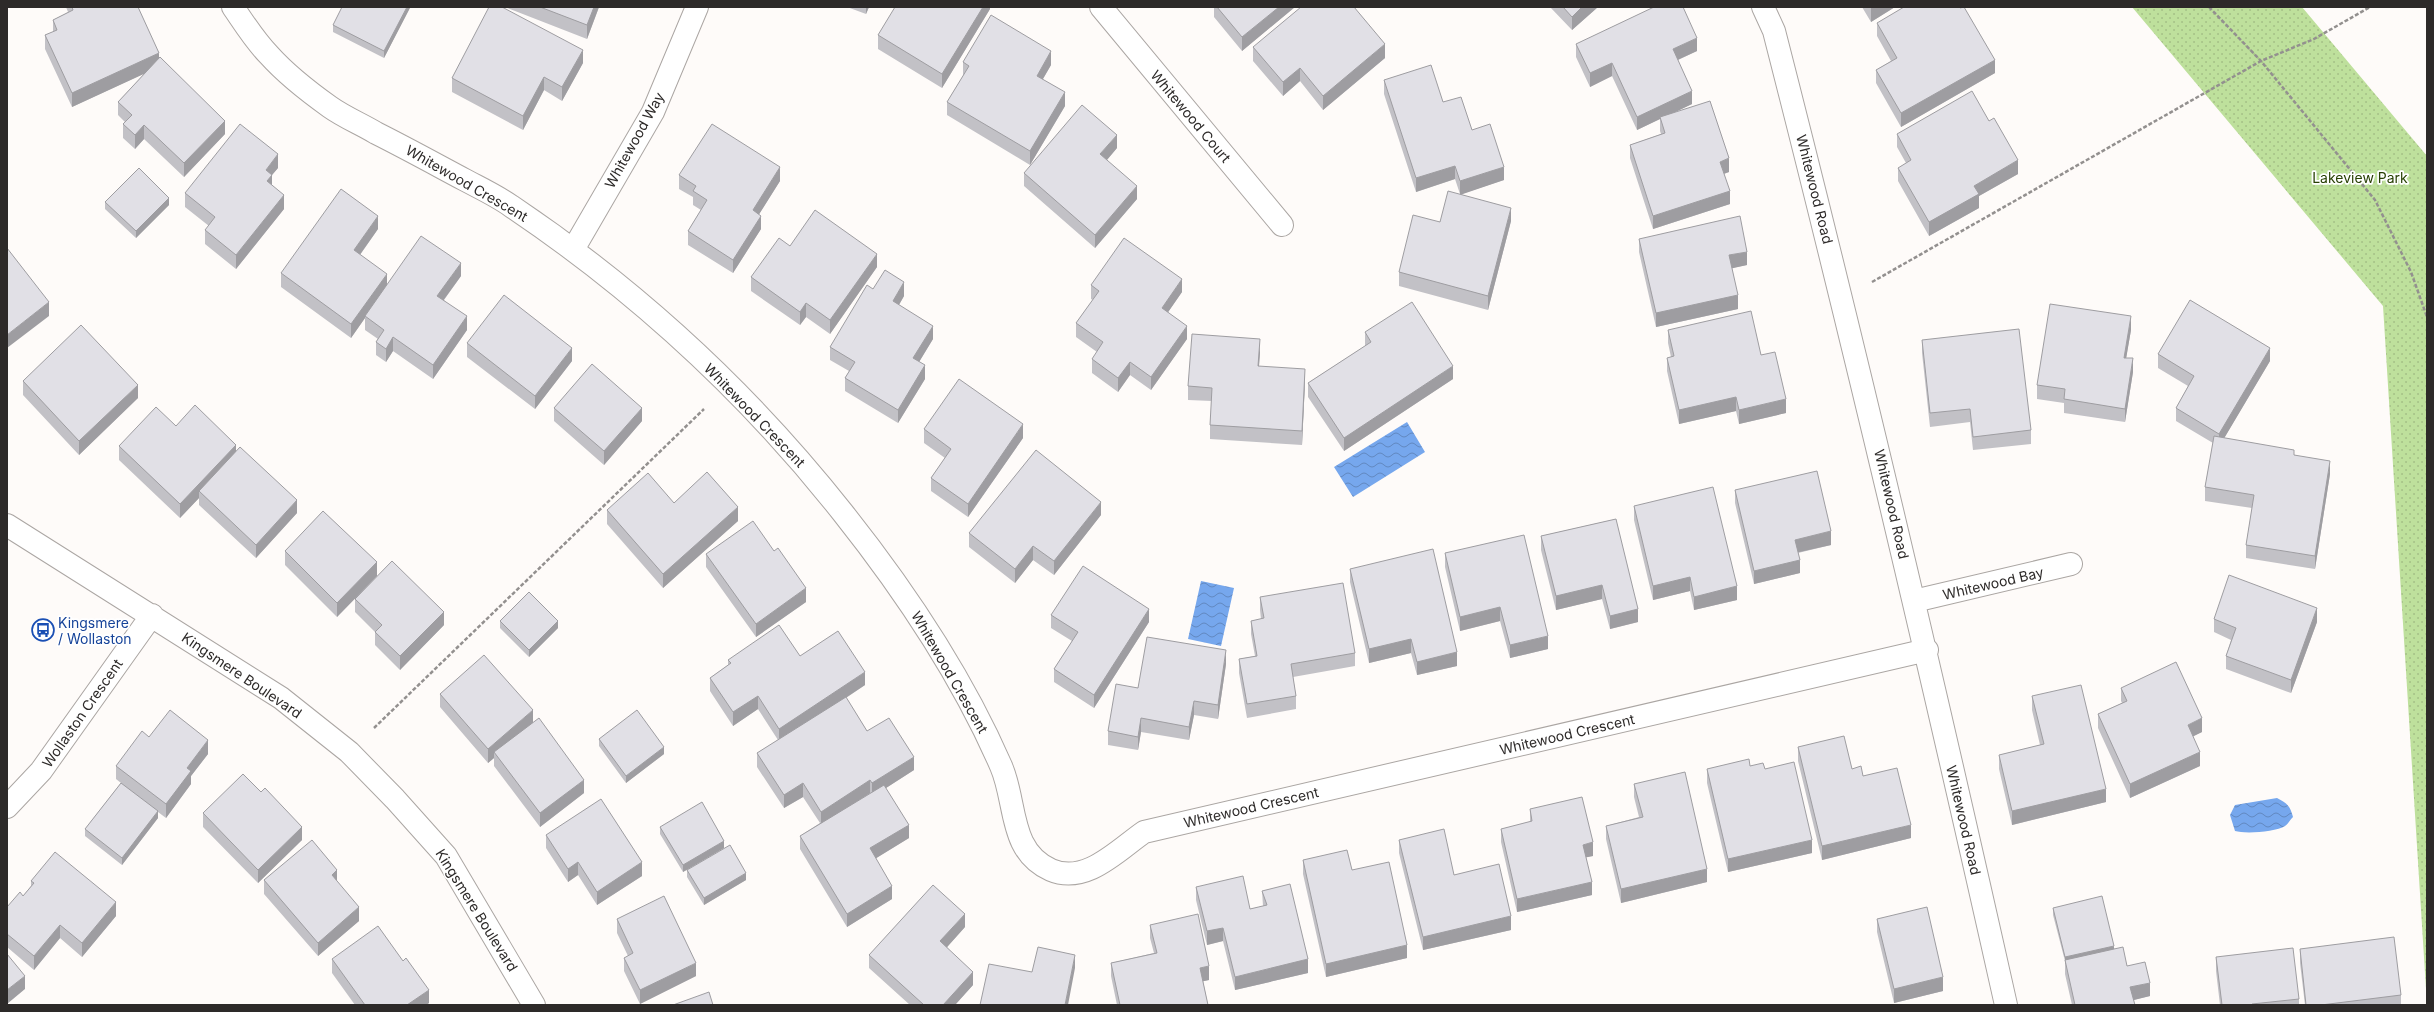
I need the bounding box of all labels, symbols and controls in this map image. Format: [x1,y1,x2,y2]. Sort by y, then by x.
street label: Whitewood Court [1147,66,1235,166]
street label: Whitewood Way [601,89,667,191]
street label: Whitewood Road [1793,133,1837,245]
street label: Whitewood Crescent [403,141,531,225]
park label: Lakeview Park [2312,169,2408,186]
street label: Whitewood Crescent [701,359,809,471]
street label: Whitewood Road [1871,447,1913,561]
street label: Whitewood Bay [1941,563,2045,603]
street label: Whitewood Crescent [908,608,992,736]
place label: Kingsmere / Wollaston [58,614,132,647]
bus stop icon: Kingsmere / Wollaston [30,617,56,643]
street label: Kingsmere Boulevard [179,628,305,722]
street label: Wollaston Crescent [38,655,126,770]
street label: Whitewood Crescent [1498,710,1637,758]
street label: Whitewood Road [1943,763,1985,877]
street label: Whitewood Crescent [1182,783,1321,831]
street label: Kingsmere Boulevard [432,846,522,974]

